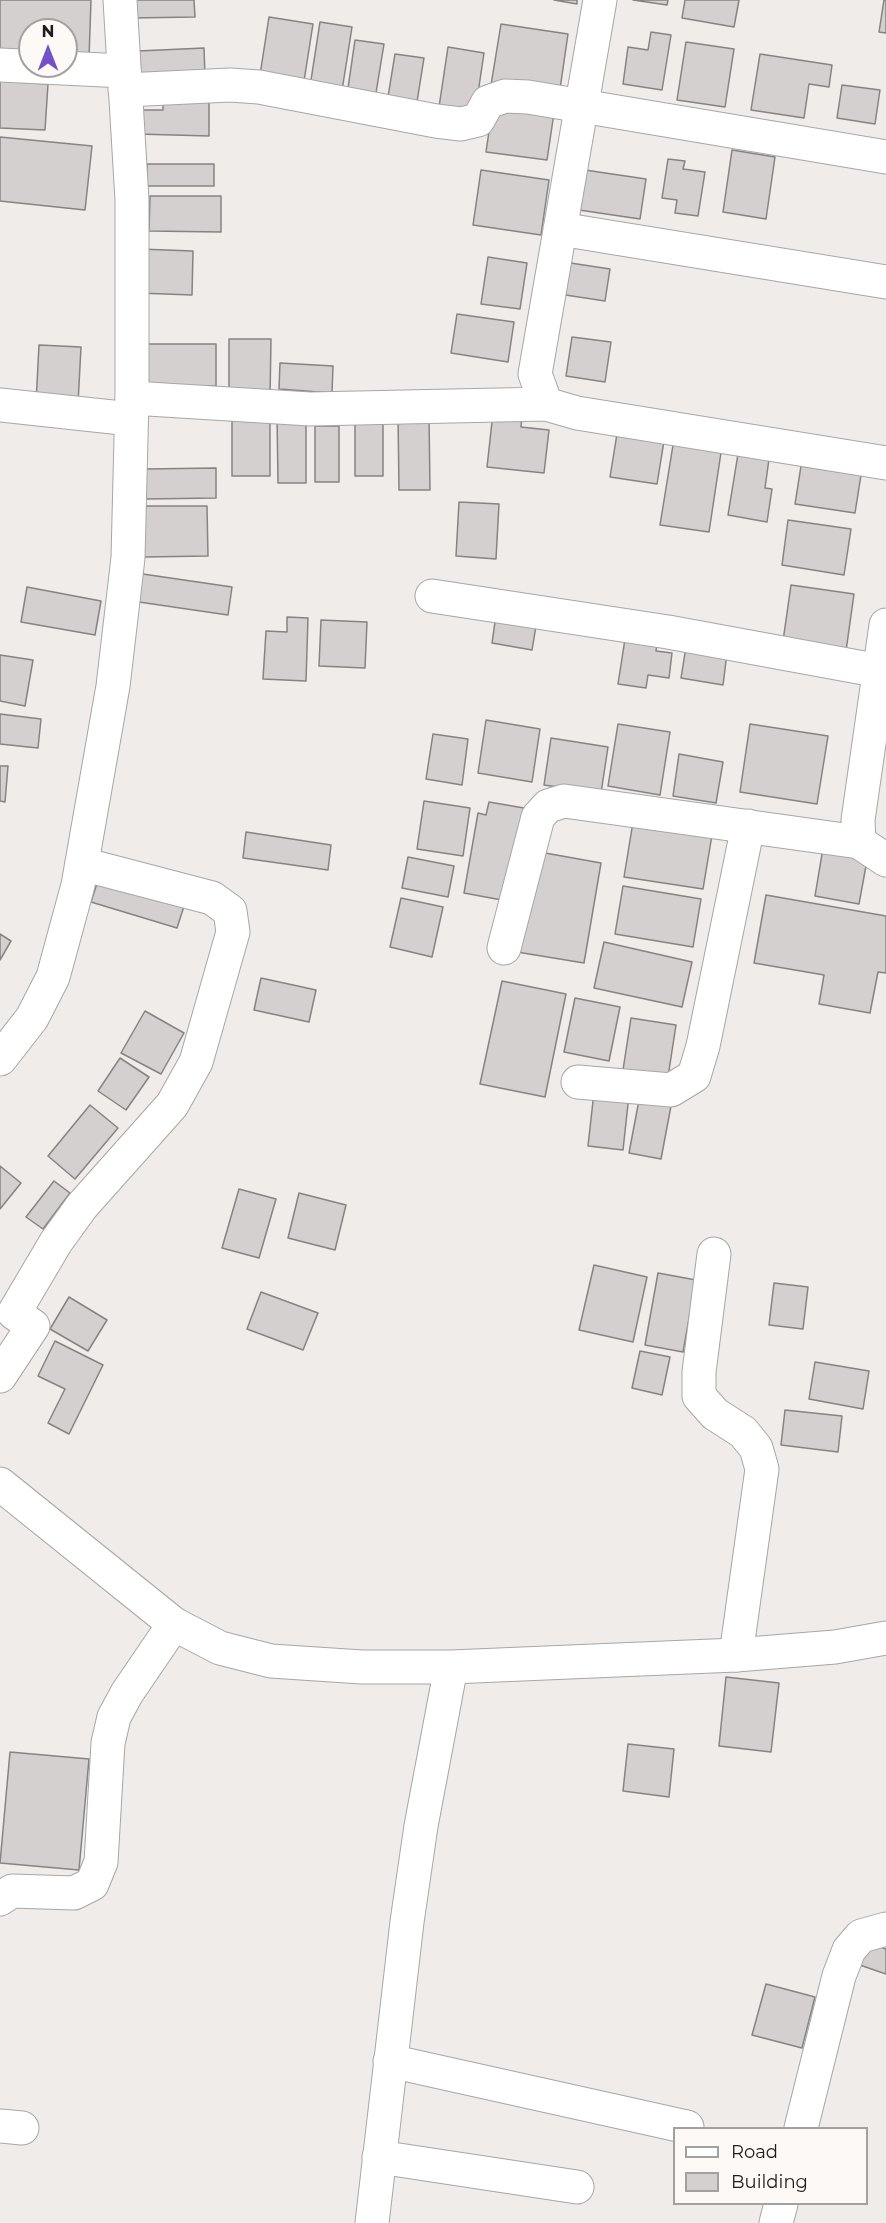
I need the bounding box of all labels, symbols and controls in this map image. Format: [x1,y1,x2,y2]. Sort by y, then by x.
north arrow [18,18,78,78]
text: N [42,22,54,41]
legend [673,2127,868,2205]
text: Road [731,2141,778,2163]
text: Building [731,2171,808,2193]

